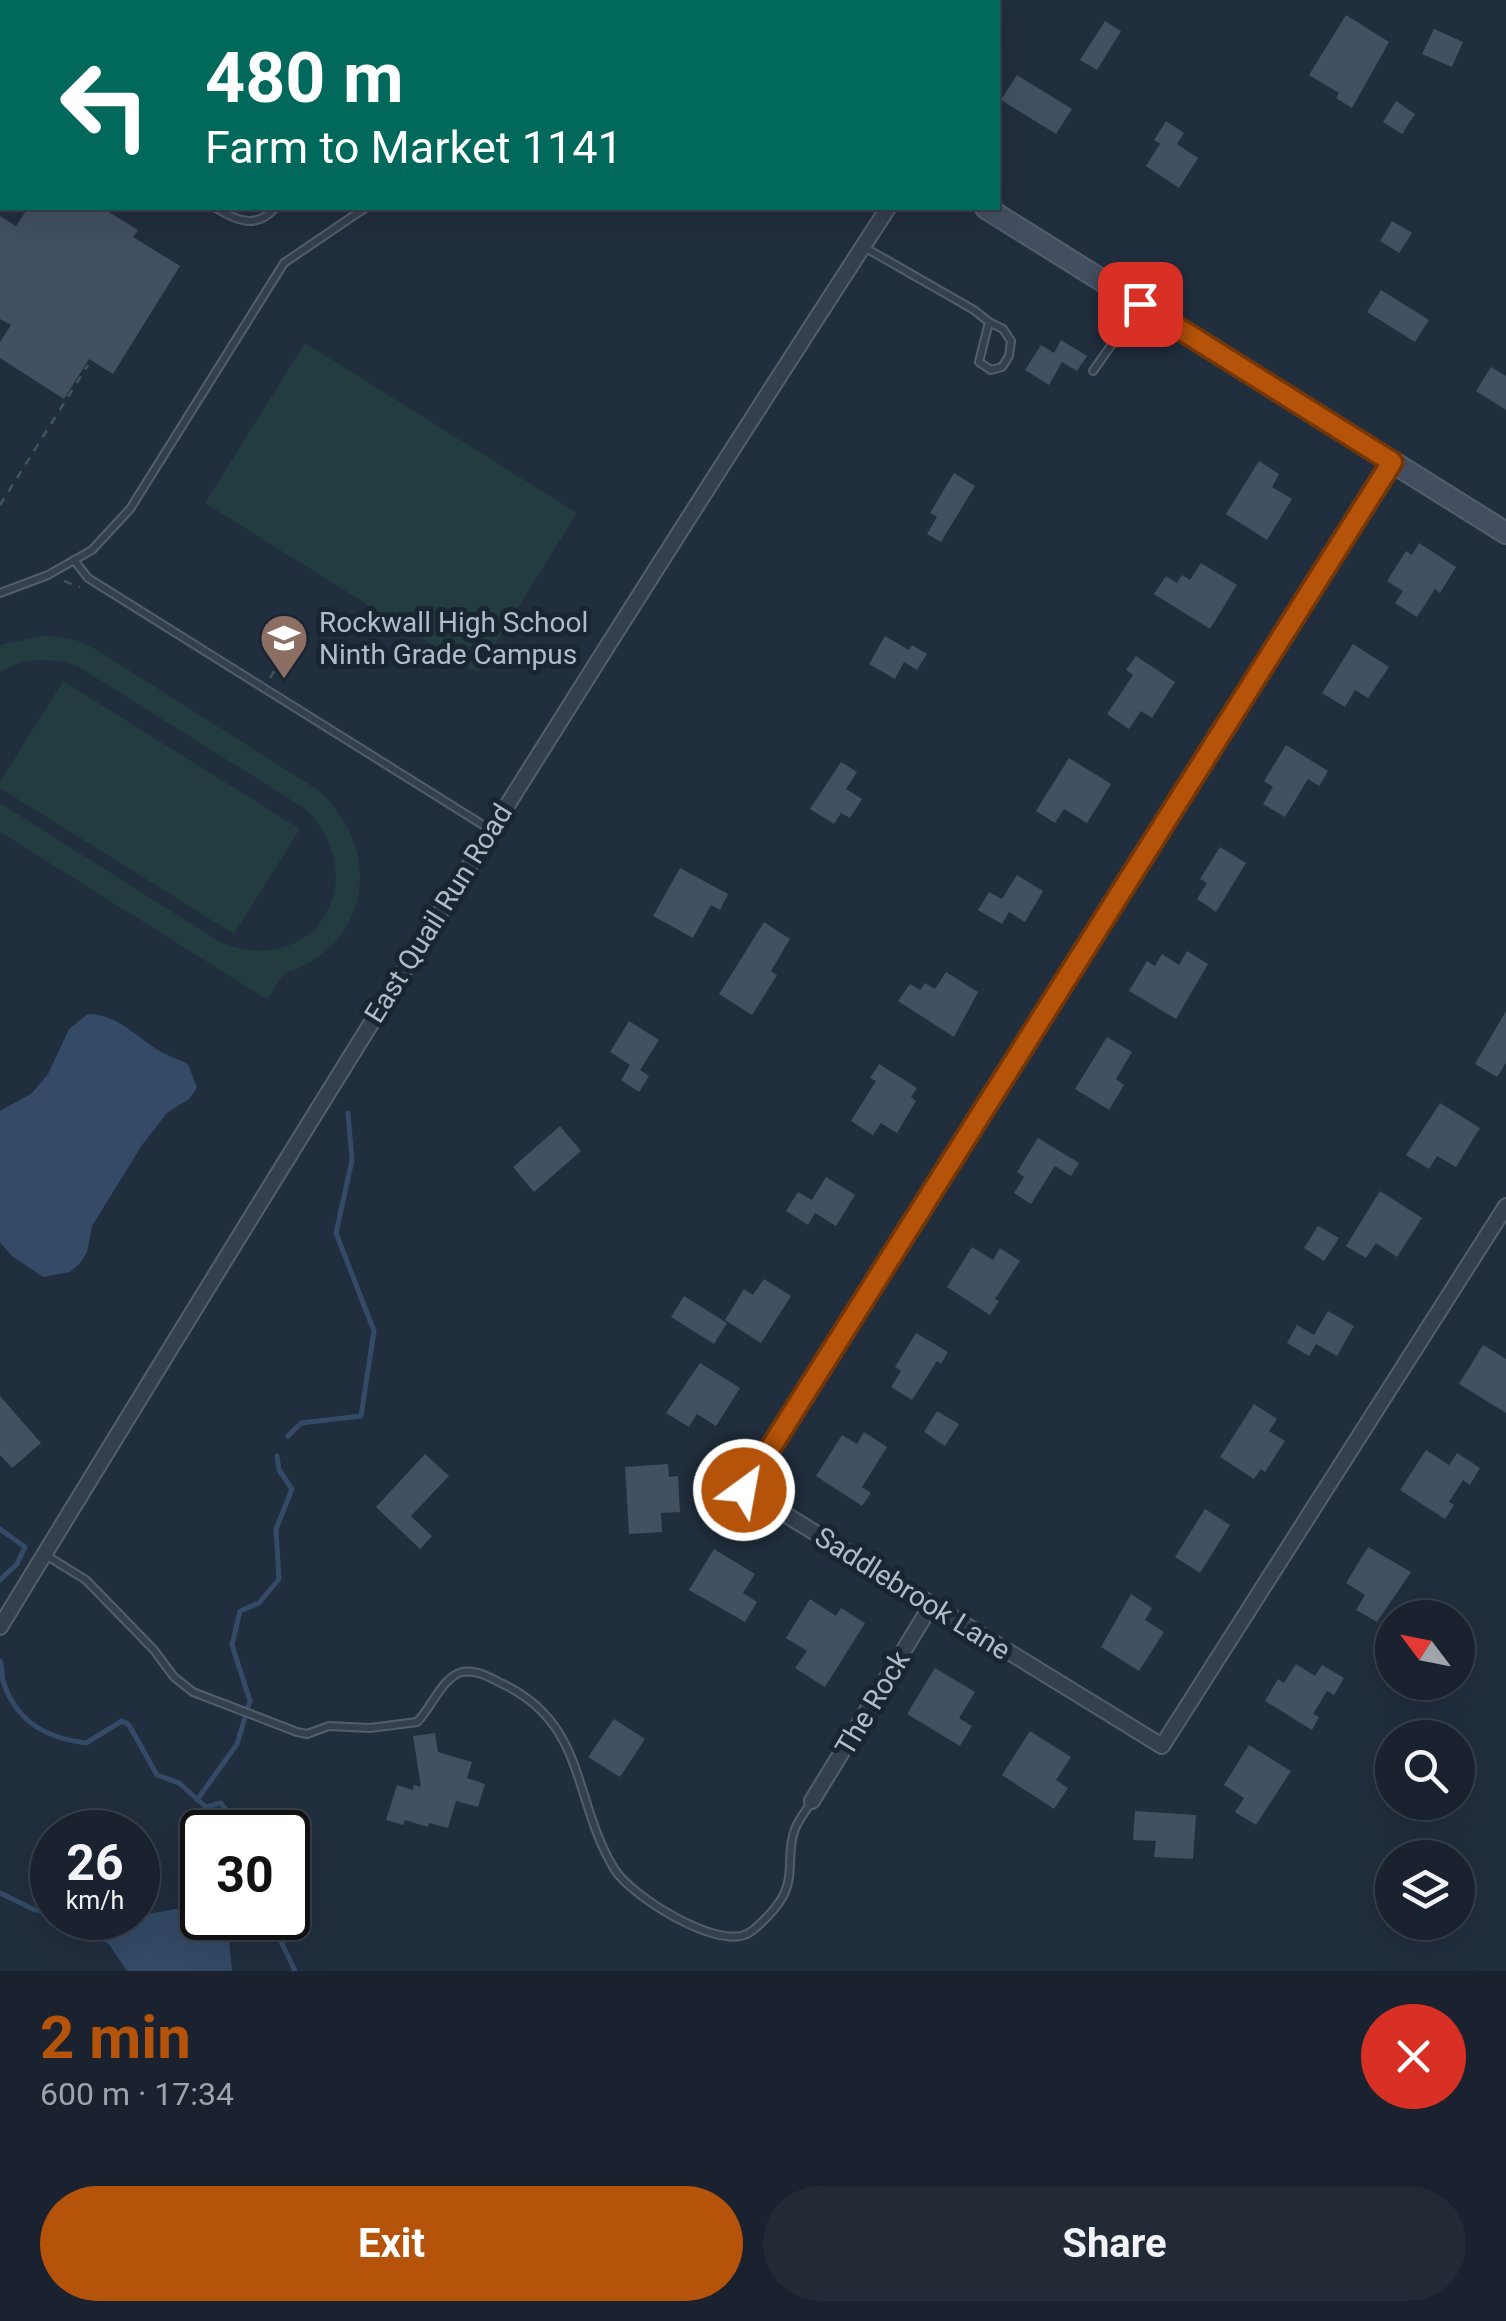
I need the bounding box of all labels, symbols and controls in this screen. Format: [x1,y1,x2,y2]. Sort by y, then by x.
text: 480 m [205,37,404,119]
icon: left [40,40,170,170]
text: Farm to Market 1141 [205,121,623,174]
pin [1098,262,1183,347]
icon: arrive [1113,277,1168,332]
place label: Rockwall High School Ninth Grade Campus [319,606,588,671]
school or university icon: Rockwall High School Ninth Grade Campus [258,612,310,680]
street label: East Quail Run Road [358,798,519,1029]
position arrow [692,1438,796,1542]
street label: Saddlebrook Lane [809,1520,1016,1667]
north arrow [1375,1600,1475,1700]
map controls [1375,1600,1475,1940]
street label: The Rock [828,1644,917,1761]
button: search [1375,1720,1475,1820]
speed limit sign: 30 [180,1810,310,1940]
text: 26 [66,1834,124,1892]
button: layers [1375,1840,1475,1940]
text: km/h [66,1886,124,1915]
text: 2 min [40,2002,191,2073]
button: close [1361,2004,1466,2109]
text: 600 m · 17:34 [40,2075,234,2113]
button: Exit [40,2186,743,2301]
button: Share [763,2186,1466,2301]

